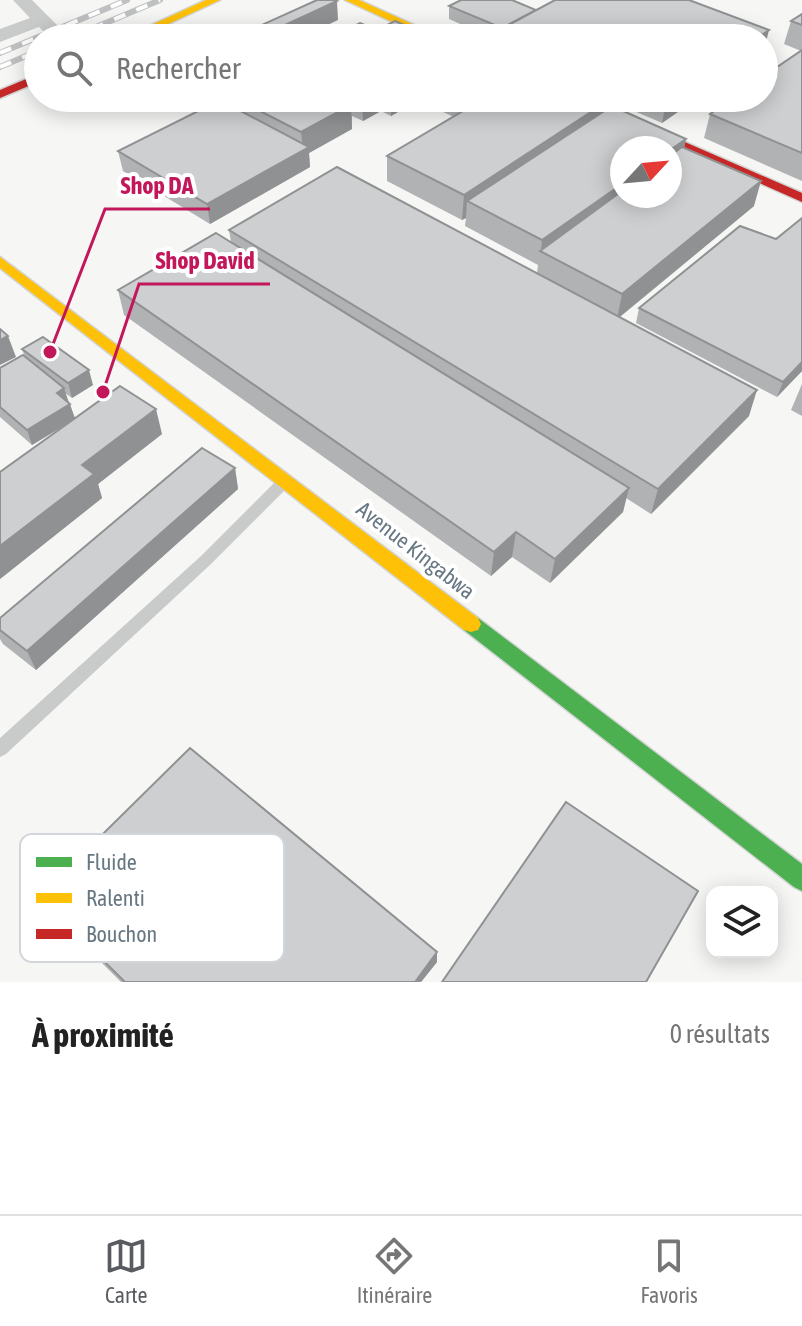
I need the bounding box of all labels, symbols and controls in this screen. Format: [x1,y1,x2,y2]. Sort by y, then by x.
search box [24,24,778,112]
icon: search [52,46,96,90]
text: Rechercher [116,51,241,85]
north arrow [610,136,682,208]
callout: Shop DA [105,161,210,209]
text: Shop DA [121,172,194,199]
callout: Shop David [139,236,270,284]
text: Shop David [155,247,255,274]
street label: Avenue Kingabwa [352,496,480,604]
legend [20,834,284,962]
text: Fluide [86,849,137,875]
text: Ralenti [86,885,145,911]
map controls [706,886,778,958]
button: layers [706,886,778,958]
text: Bouchon [86,921,157,947]
text: À proximité [32,1015,174,1054]
text: 0 résultats [670,1019,770,1049]
tab: Carte [104,1234,148,1308]
tab: Itinéraire [357,1234,432,1308]
tab: Favoris [641,1234,698,1308]

